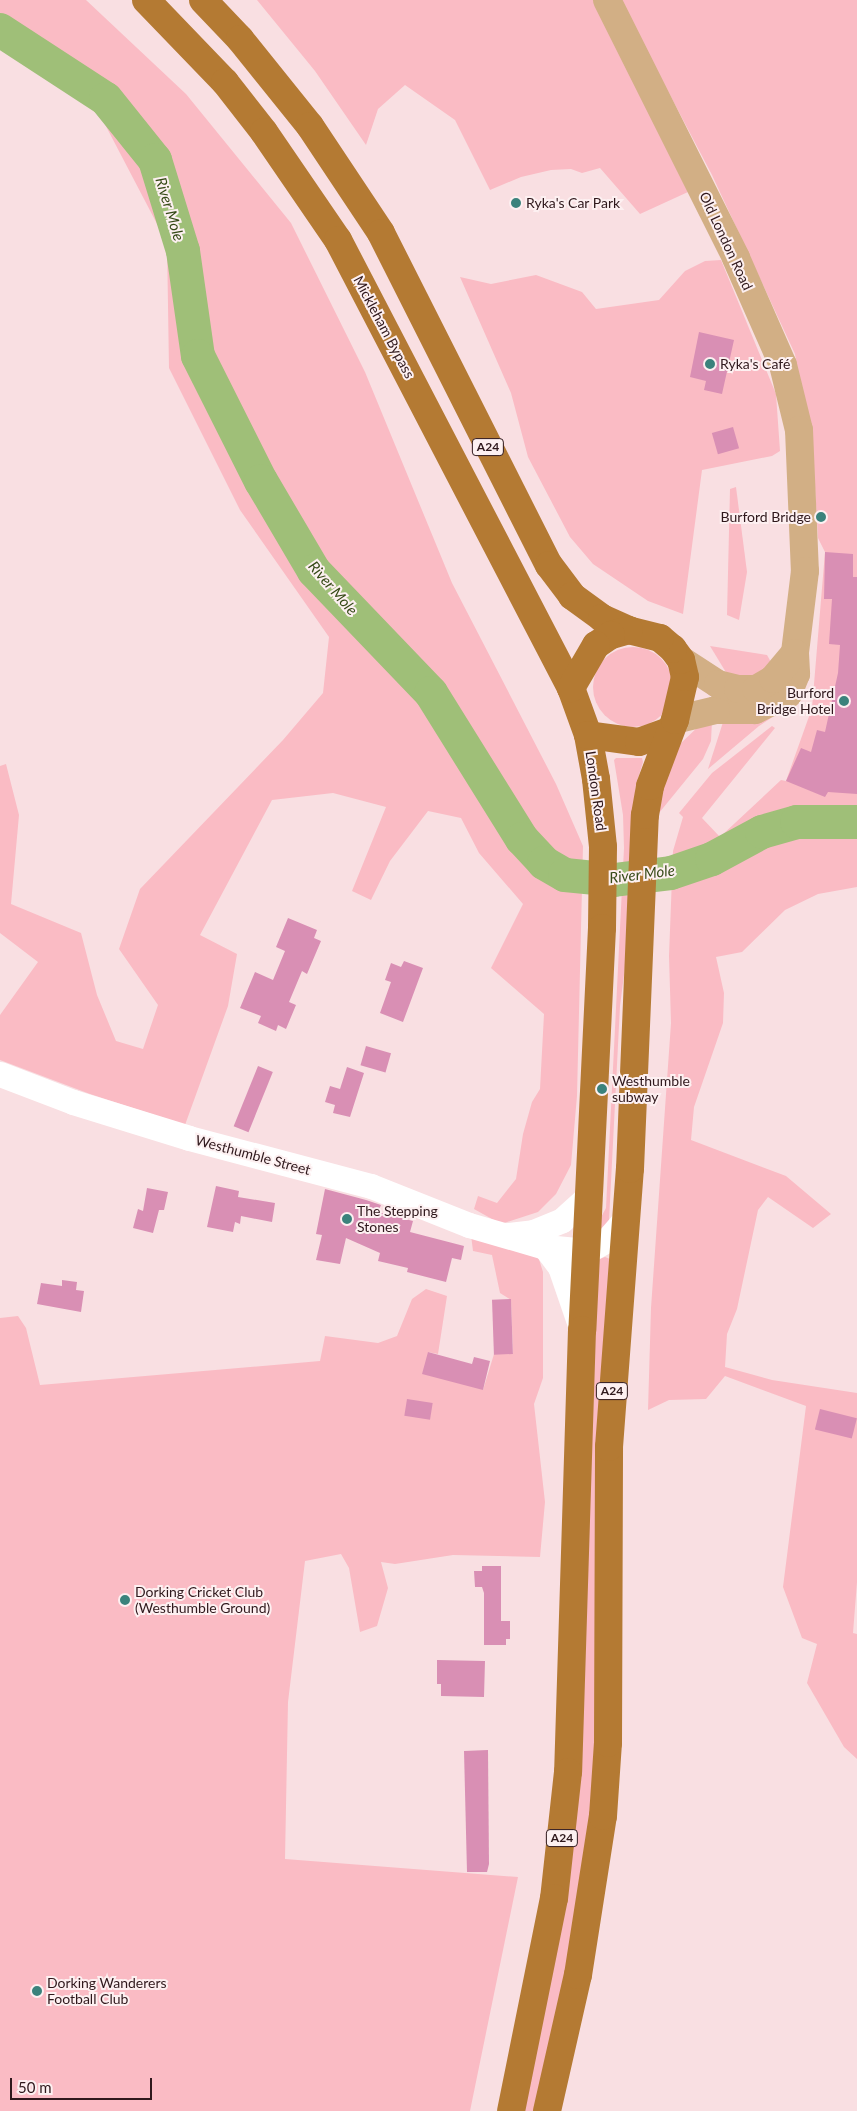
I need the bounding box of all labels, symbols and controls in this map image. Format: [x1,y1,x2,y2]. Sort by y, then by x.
water label: River Mole [152,175,188,243]
street label: Old London Road [696,189,756,293]
place label: Ryka's Car Park [526,195,620,211]
marker: Ryka's Car Park [510,197,522,209]
street label: Mickleham Bypass [350,273,418,381]
place label: Ryka's Café [720,356,790,372]
marker: Ryka's Café [704,358,716,370]
road number: A24 [472,438,504,457]
place label: Burford Bridge [721,509,811,525]
marker: Burford Bridge [815,511,827,523]
water label: River Mole [305,557,361,619]
place label: Burford Bridge Hotel [757,685,834,718]
marker: Burford Bridge Hotel [838,695,850,707]
street label: London Road [582,750,610,832]
water label: River Mole [608,861,676,887]
place label: Westhumble subway [612,1073,690,1106]
marker: Westhumble subway [596,1083,608,1095]
street label: Westhumble Street [194,1132,312,1178]
place label: The Stepping Stones [357,1203,438,1236]
marker: The Stepping Stones [341,1213,353,1225]
road number: A24 [596,1382,628,1400]
place label: Dorking Cricket Club (Westhumble Ground) [135,1584,270,1616]
marker: Dorking Cricket Club (Westhumble Ground) [119,1594,131,1606]
road number: A24 [546,1829,578,1848]
place label: Dorking Wanderers Football Club [47,1975,167,2008]
marker: Dorking Wanderers Football Club [31,1985,43,1997]
scale bar [12,2068,155,2100]
text: 50 m [18,2078,52,2096]

